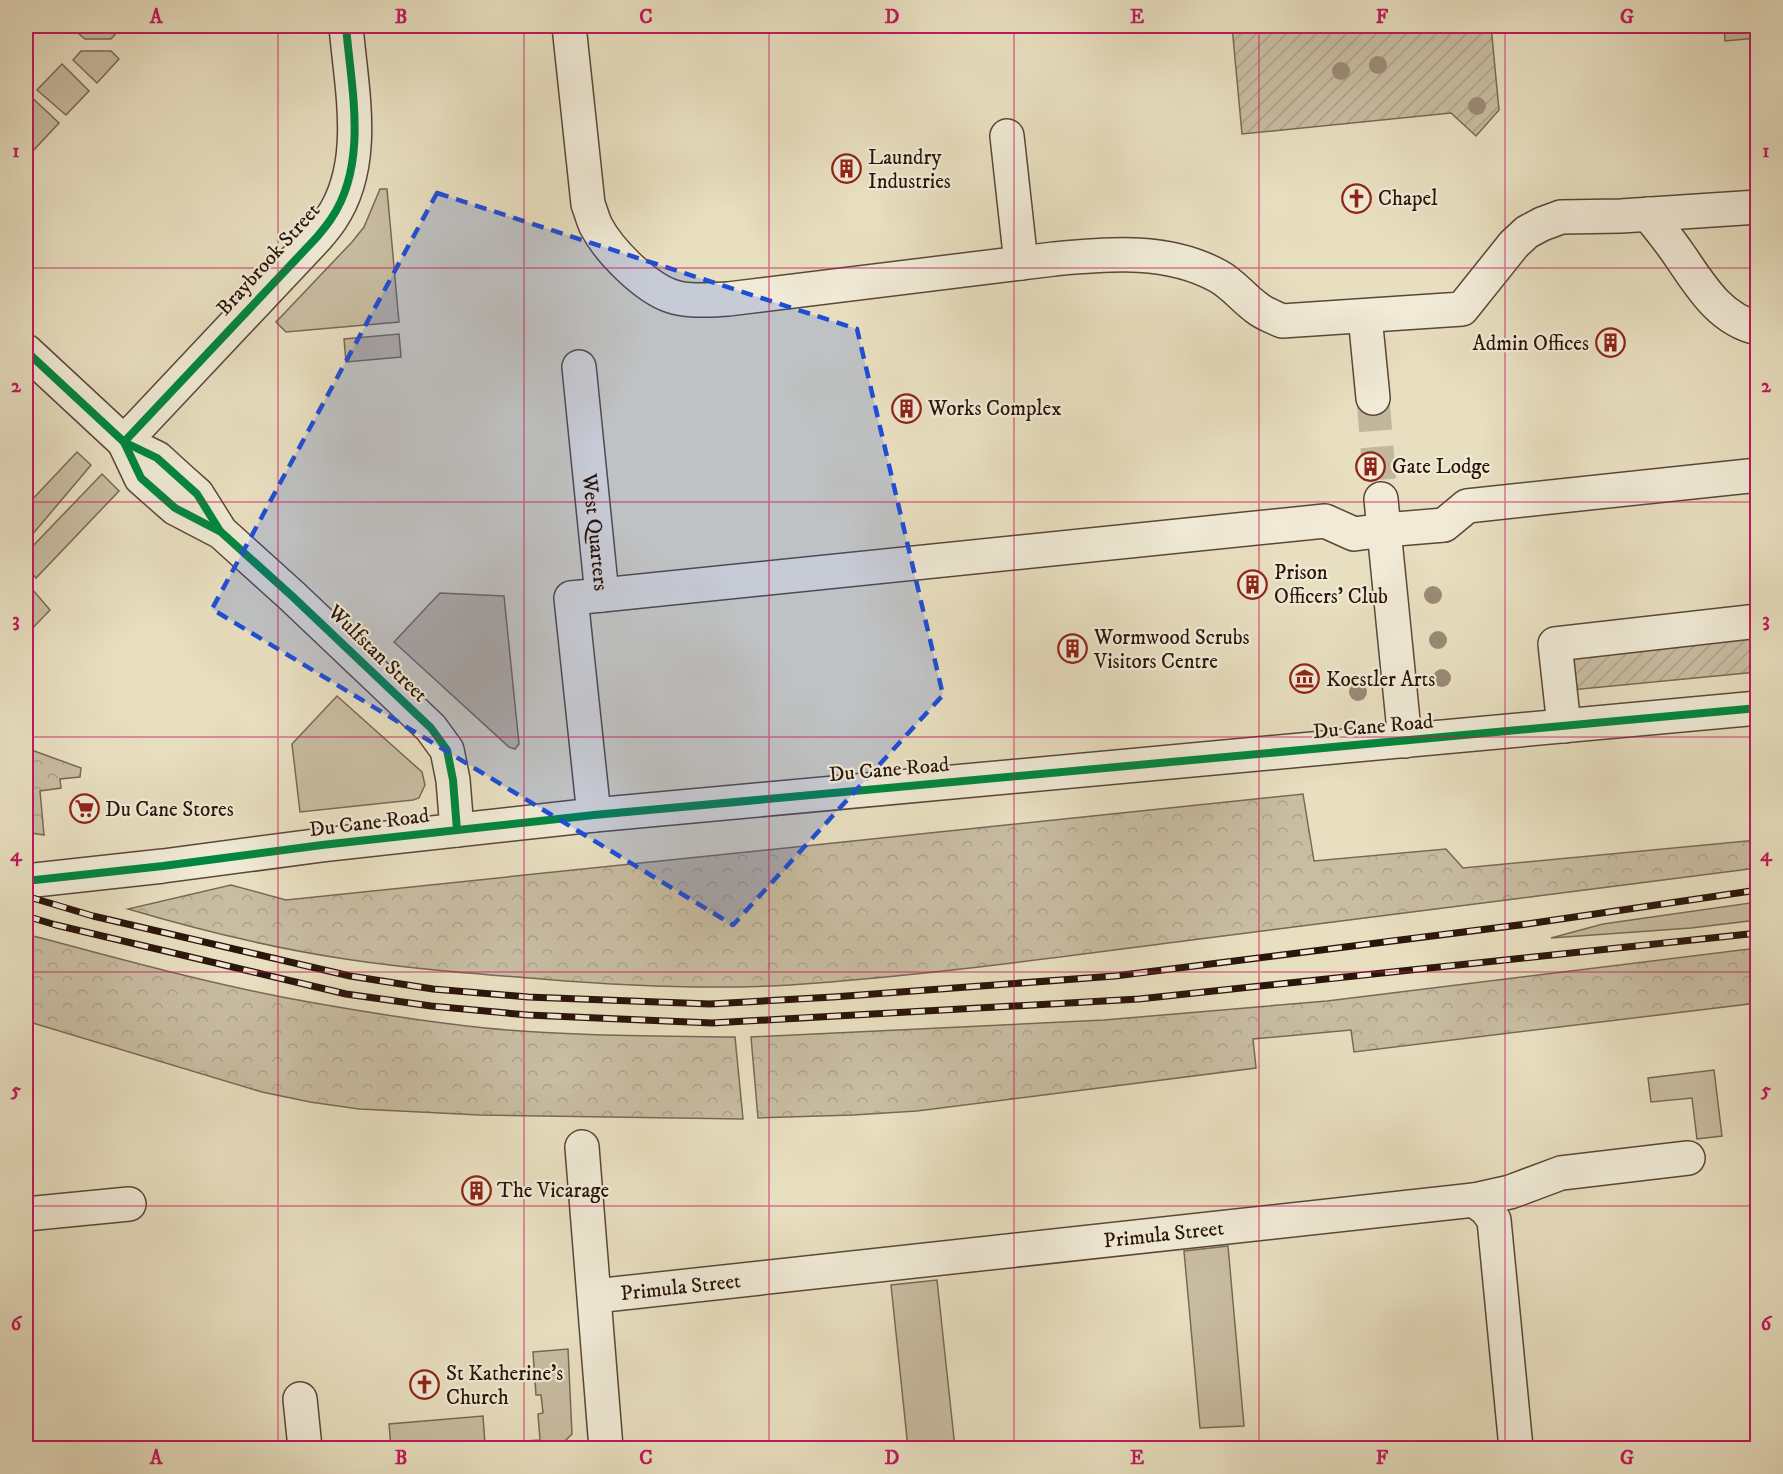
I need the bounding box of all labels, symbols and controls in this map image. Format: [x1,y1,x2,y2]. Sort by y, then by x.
text: A [149,5,164,30]
text: B [395,5,407,30]
text: C [639,5,653,30]
text: D [885,5,900,30]
text: E [1130,5,1144,30]
text: F [1376,5,1389,30]
text: G [1620,5,1634,30]
text: 1 [12,139,20,164]
text: 1 [1762,139,1770,164]
place label: Laundry Industries [868,145,951,195]
building icon: Laundry Industries [831,153,863,185]
church icon: Chapel [1341,182,1373,214]
place label: Chapel [1378,186,1438,212]
street label: Braybrook Street [211,198,326,321]
building icon: Admin Offices [1594,327,1626,359]
place label: Admin Offices [1472,331,1589,357]
text: 2 [11,374,22,399]
text: 2 [1761,374,1772,399]
building icon: Works Complex [891,392,923,424]
place label: Works Complex [927,396,1062,422]
building icon: Gate Lodge [1355,450,1387,482]
place label: Gate Lodge [1392,454,1491,480]
street label: West Quarters [576,471,614,592]
place label: Prison Officers' Club [1274,560,1388,610]
building icon: Prison Officers' Club [1237,568,1269,600]
street label: Wulfstan Street [321,599,433,708]
text: 3 [12,608,20,633]
text: 3 [1762,608,1770,633]
place label: Wormwood Scrubs Visitors Centre [1093,625,1250,675]
building icon: Wormwood Scrubs Visitors Centre [1057,633,1089,665]
museum icon: Koestler Arts [1289,663,1321,695]
place label: Koestler Arts [1326,667,1435,693]
street label: Du Cane Road [1312,709,1435,745]
street label: Du Cane Road [828,752,951,788]
supermarket icon: Du Cane Stores [68,793,100,825]
place label: Du Cane Stores [105,797,234,823]
street label: Du Cane Road [308,803,431,843]
text: 4 [10,843,23,868]
text: 4 [1760,843,1773,868]
text: 5 [10,1078,21,1103]
text: 5 [1760,1078,1771,1103]
building icon: The Vicarage [460,1174,492,1206]
place label: The Vicarage [497,1178,610,1204]
street label: Primula Street [1102,1215,1225,1254]
street label: Primula Street [619,1268,742,1307]
text: 6 [11,1312,23,1337]
text: 6 [1761,1312,1773,1337]
place label: St Katherine's Church [446,1361,563,1411]
church icon: St Katherine's Church [409,1369,441,1401]
text: A [149,1446,164,1471]
text: B [395,1446,407,1471]
text: C [639,1446,653,1471]
text: D [885,1446,900,1471]
text: E [1130,1446,1144,1471]
text: F [1376,1446,1389,1471]
text: G [1620,1446,1634,1471]

